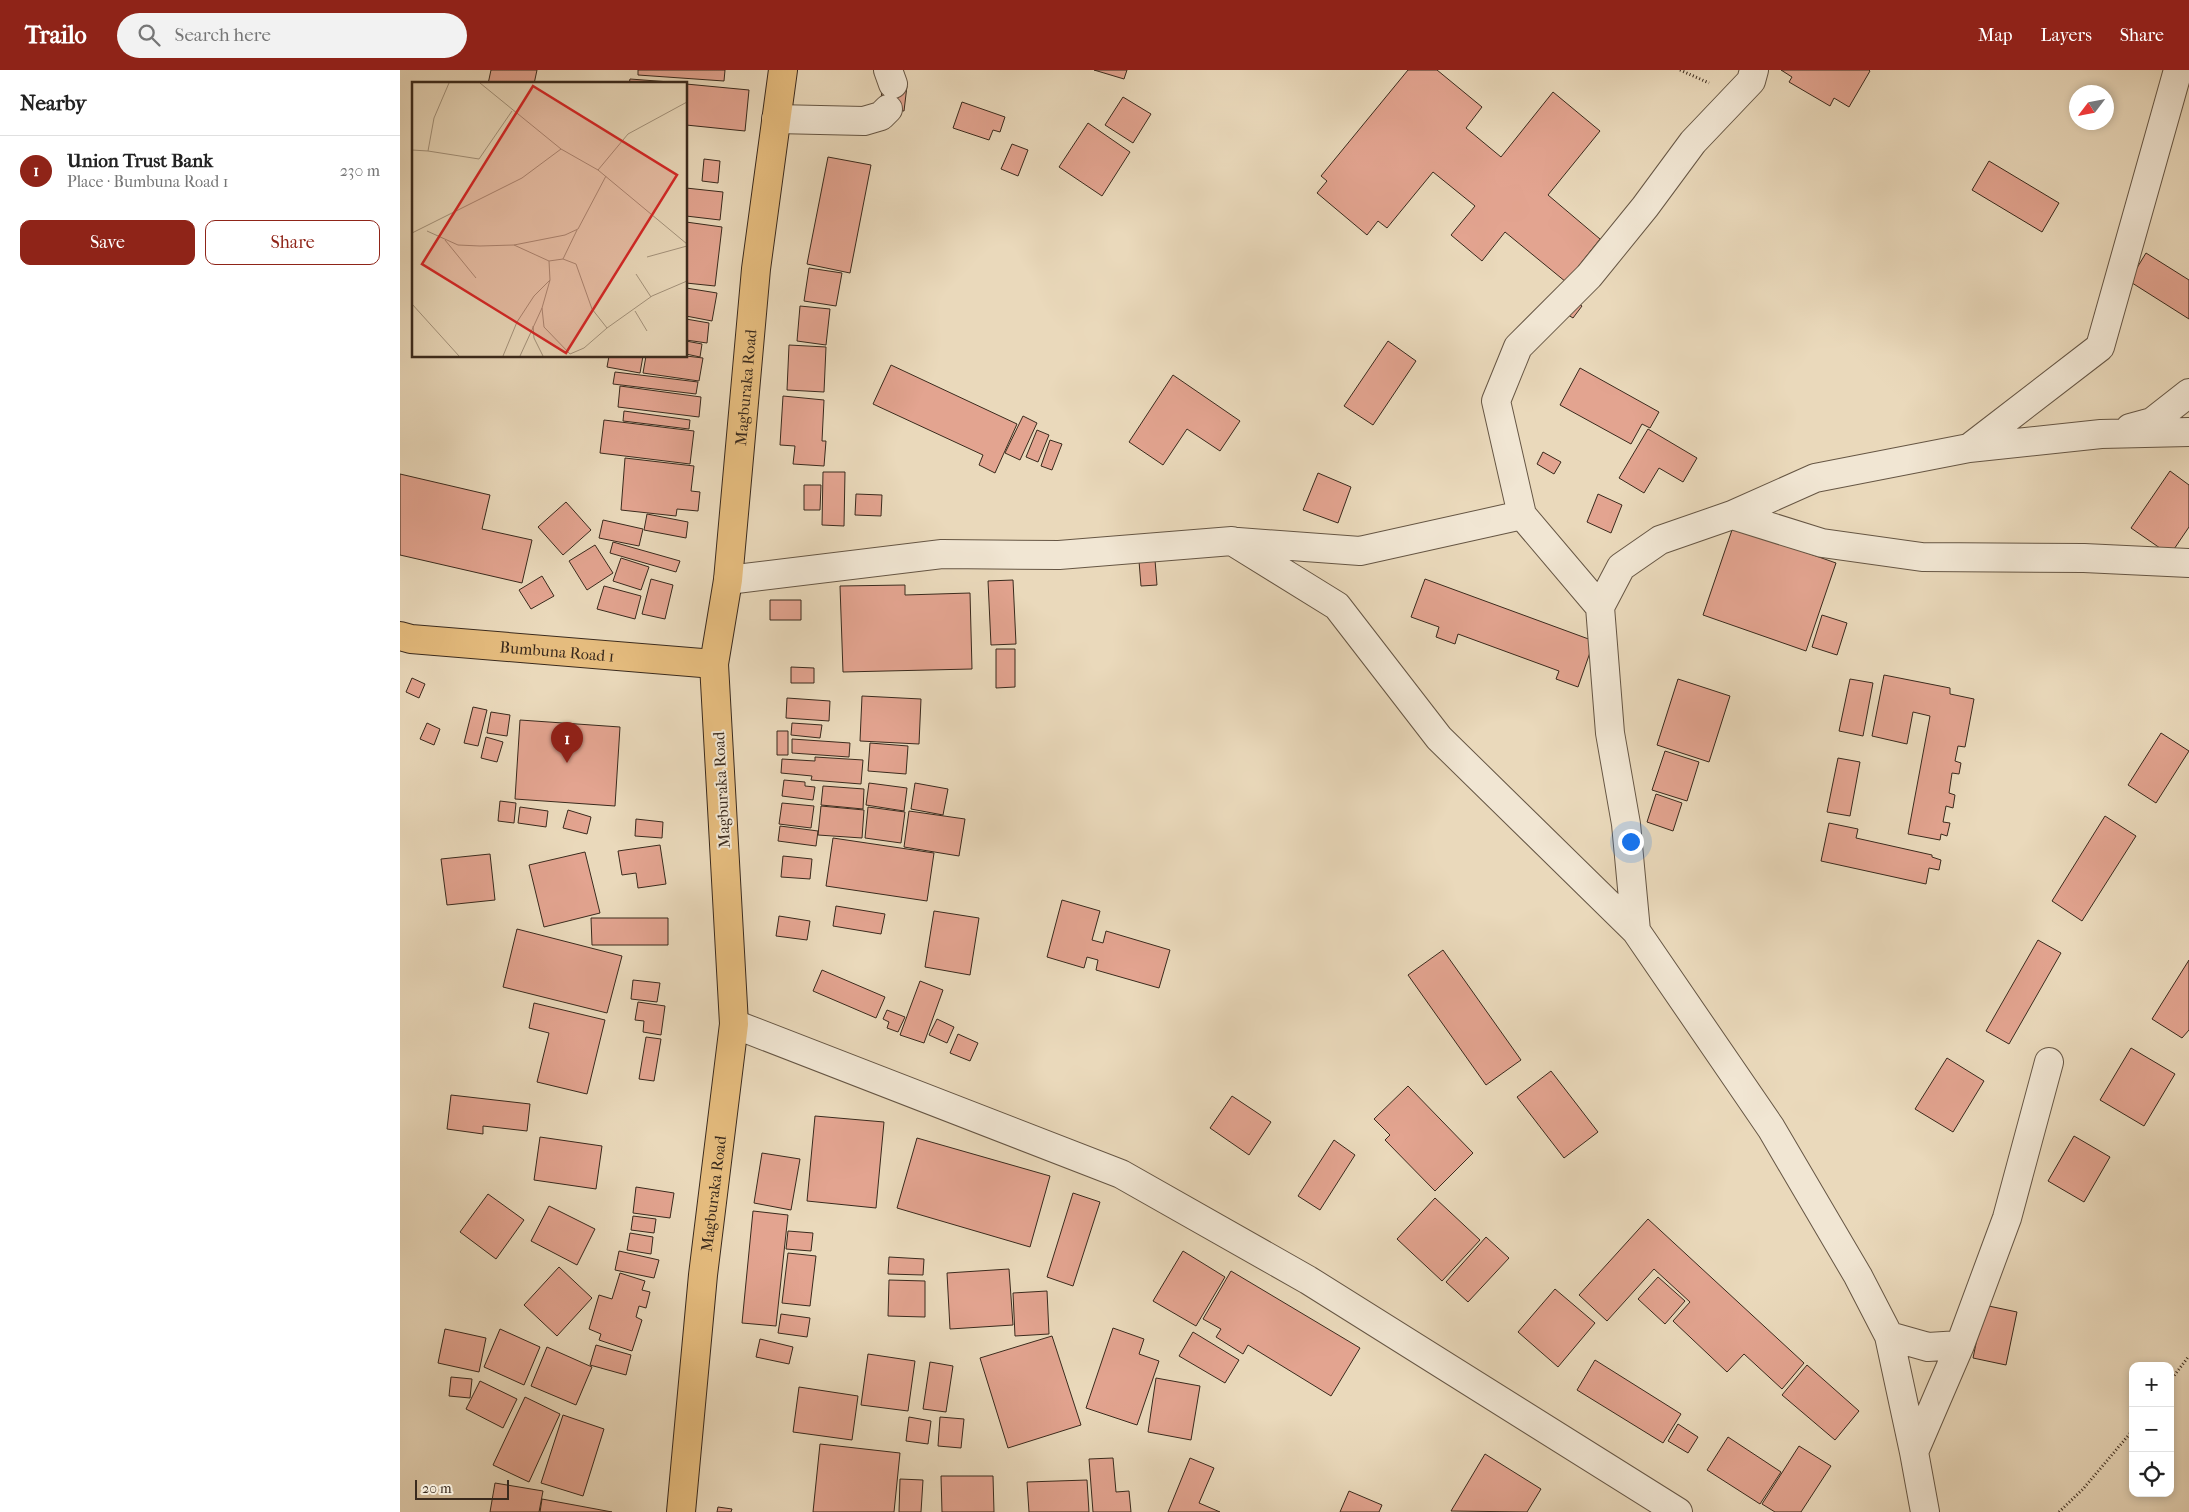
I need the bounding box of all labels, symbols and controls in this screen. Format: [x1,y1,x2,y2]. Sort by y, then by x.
search box [117,13,467,58]
text: Trailo [25,21,87,49]
icon: search [135,21,163,49]
text: Search here [175,24,271,46]
text: Map [1978,25,2012,46]
text: Layers [2040,25,2092,46]
text: Share [2120,25,2164,46]
inset map [412,82,688,358]
north arrow [2069,85,2114,130]
text: Nearby [20,91,86,115]
text: Union Trust Bank [67,150,213,172]
text: 1 [33,161,39,180]
text: 230 m [340,161,380,180]
text: Place · Bumbuna Road 1 [67,172,228,191]
button: Save [20,220,195,265]
button: Share [205,220,380,265]
street label: Magburaka Road [731,328,761,446]
street label: Bumbuna Road 1 [499,637,615,666]
pin: 1 [551,722,583,763]
street label: Magburaka Road [709,731,734,849]
your location [1618,829,1644,855]
street label: Magburaka Road [697,1134,730,1253]
map controls [2129,1362,2174,1497]
button: + [2129,1362,2174,1407]
button: − [2129,1407,2174,1452]
button: locate [2129,1452,2174,1497]
scale bar [415,1477,509,1500]
text: 20 m [422,1480,452,1497]

